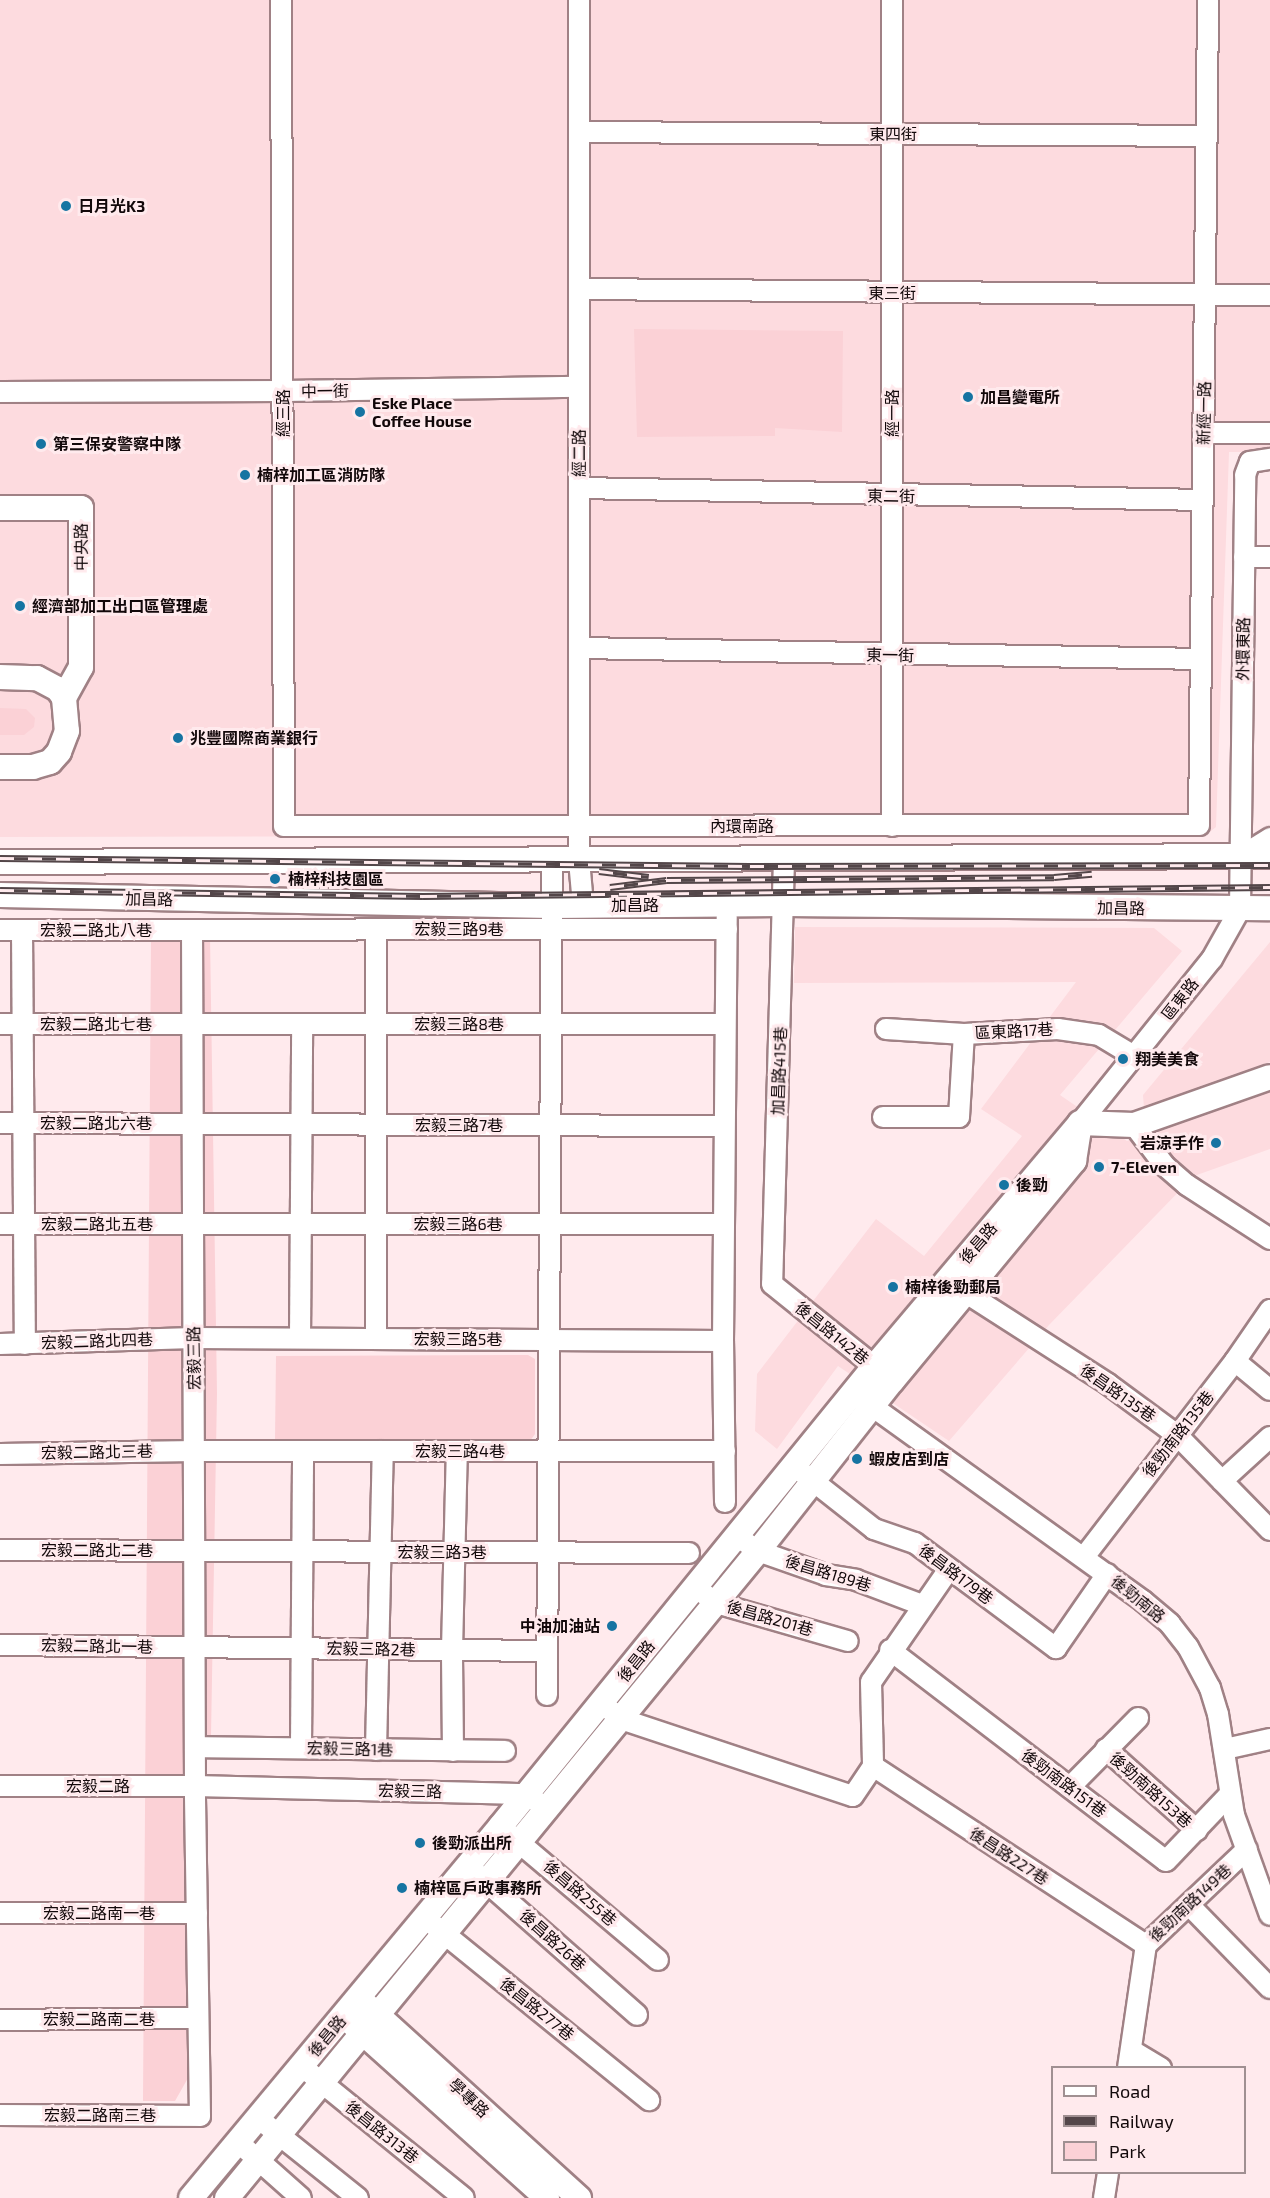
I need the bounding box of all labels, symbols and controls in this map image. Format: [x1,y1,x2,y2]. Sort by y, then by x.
street label: 東四街 [869,124,917,144]
place label: 日月光K3 [78,196,145,216]
marker: 日月光K3 [59,199,73,213]
street label: 東三街 [868,283,916,303]
street label: 中一街 [301,381,349,401]
street label: 新經一路 [1194,381,1214,445]
place label: 加昌變電所 [980,387,1060,407]
street label: 經三路 [273,389,293,437]
street label: 經一路 [882,389,902,437]
marker: 加昌變電所 [961,390,975,404]
place label: Eske Place Coffee House [372,393,472,431]
marker: Eske Place Coffee House [353,405,367,419]
street label: 經二路 [569,429,589,477]
place label: 第三保安警察中隊 [53,434,181,454]
marker: 第三保安警察中隊 [34,437,48,451]
place label: 楠梓加工區消防隊 [257,465,385,485]
marker: 楠梓加工區消防隊 [238,468,252,482]
street label: 東二街 [867,486,915,506]
street label: 中央路 [71,523,91,571]
place label: 經濟部加工出口區管理處 [32,596,208,616]
marker: 經濟部加工出口區管理處 [13,599,27,613]
street label: 外環東路 [1233,617,1253,681]
street label: 東一街 [866,645,914,665]
place label: 兆豐國際商業銀行 [190,728,318,748]
marker: 兆豐國際商業銀行 [171,731,185,745]
street label: 內環南路 [710,816,774,836]
place label: 楠梓科技園區 [288,869,384,889]
marker: 楠梓科技園區 [266,870,284,888]
street label: 加昌路 [125,889,173,909]
street label: 加昌路 [611,895,659,915]
street label: 加昌路 [1097,898,1145,918]
street label: 宏毅三路9巷 [414,919,504,939]
street label: 宏毅二路北八巷 [40,920,152,940]
street label: 區東路 [1158,974,1202,1024]
street label: 宏毅二路北七巷 [40,1014,152,1034]
street label: 宏毅三路8巷 [414,1014,504,1034]
street label: 區東路17巷 [974,1019,1054,1043]
street label: 加昌路415巷 [768,1026,790,1116]
place label: 翔美美食 [1135,1049,1199,1069]
marker: 翔美美食 [1116,1052,1130,1066]
street label: 宏毅二路北六巷 [40,1113,152,1133]
street label: 宏毅三路7巷 [415,1115,503,1135]
place label: 岩涼手作 [1140,1133,1204,1153]
marker: 岩涼手作 [1209,1136,1223,1150]
place label: 7-Eleven [1111,1157,1177,1177]
marker: 7-Eleven [1092,1160,1106,1174]
place label: 後勁 [1016,1175,1048,1195]
marker: 後勁 [997,1178,1011,1192]
street label: 宏毅二路北五巷 [41,1214,153,1234]
street label: 宏毅三路6巷 [413,1214,503,1234]
street label: 後昌路 [955,1219,1001,1267]
place label: 楠梓後勁郵局 [905,1277,1001,1297]
marker: 楠梓後勁郵局 [886,1280,900,1294]
street label: 後昌路142巷 [791,1297,873,1369]
street label: 宏毅三路 [184,1326,204,1390]
street label: 宏毅二路北四巷 [41,1329,153,1353]
street label: 宏毅三路5巷 [414,1329,502,1349]
street label: 後昌路135巷 [1077,1360,1159,1426]
street label: 後勁南路135巷 [1138,1387,1218,1481]
street label: 宏毅二路北三巷 [41,1441,153,1463]
street label: 宏毅三路4巷 [415,1441,505,1461]
place label: 蝦皮店到店 [869,1449,949,1469]
marker: 蝦皮店到店 [850,1452,864,1466]
street label: 宏毅二路北二巷 [41,1540,153,1560]
street label: 後昌路179巷 [915,1540,997,1608]
street label: 宏毅三路3巷 [398,1542,486,1562]
street label: 後昌路189巷 [783,1551,873,1595]
street label: 後勁南路 [1107,1571,1169,1627]
street label: 後昌路201巷 [725,1597,815,1639]
place label: 中油加油站 [520,1616,600,1636]
marker: 中油加油站 [605,1619,619,1633]
street label: 宏毅二路北一巷 [41,1635,153,1657]
street label: 後昌路 [613,1636,659,1686]
street label: 宏毅三路2巷 [326,1639,416,1659]
street label: 宏毅三路1巷 [307,1739,393,1759]
street label: 後勁南路151巷 [1018,1745,1110,1821]
street label: 後勁南路153巷 [1106,1748,1196,1832]
street label: 宏毅二路 [66,1776,130,1796]
street label: 宏毅三路 [378,1781,442,1801]
street label: 後昌路227巷 [966,1823,1052,1889]
place label: 後勁派出所 [432,1833,512,1853]
marker: 後勁派出所 [413,1836,427,1850]
street label: 後昌路255巷 [540,1856,620,1930]
street label: 後勁南路149巷 [1145,1860,1235,1946]
place label: 楠梓區戶政事務所 [414,1878,542,1898]
marker: 楠梓區戶政事務所 [395,1881,409,1895]
street label: 宏毅二路南一巷 [43,1903,155,1923]
street label: 後昌路26巷 [516,1905,590,1975]
street label: 後昌路277巷 [496,1973,578,2045]
street label: 宏毅二路南二巷 [43,2009,155,2029]
street label: 後昌路 [304,2011,350,2061]
legend [1051,2066,1246,2174]
street label: 學專路 [445,2075,493,2121]
text: Road [1109,2080,1150,2102]
street label: 後昌路313巷 [342,2097,422,2167]
street label: 宏毅二路南三巷 [44,2105,156,2125]
text: Railway [1109,2110,1174,2132]
text: Park [1109,2140,1146,2162]

